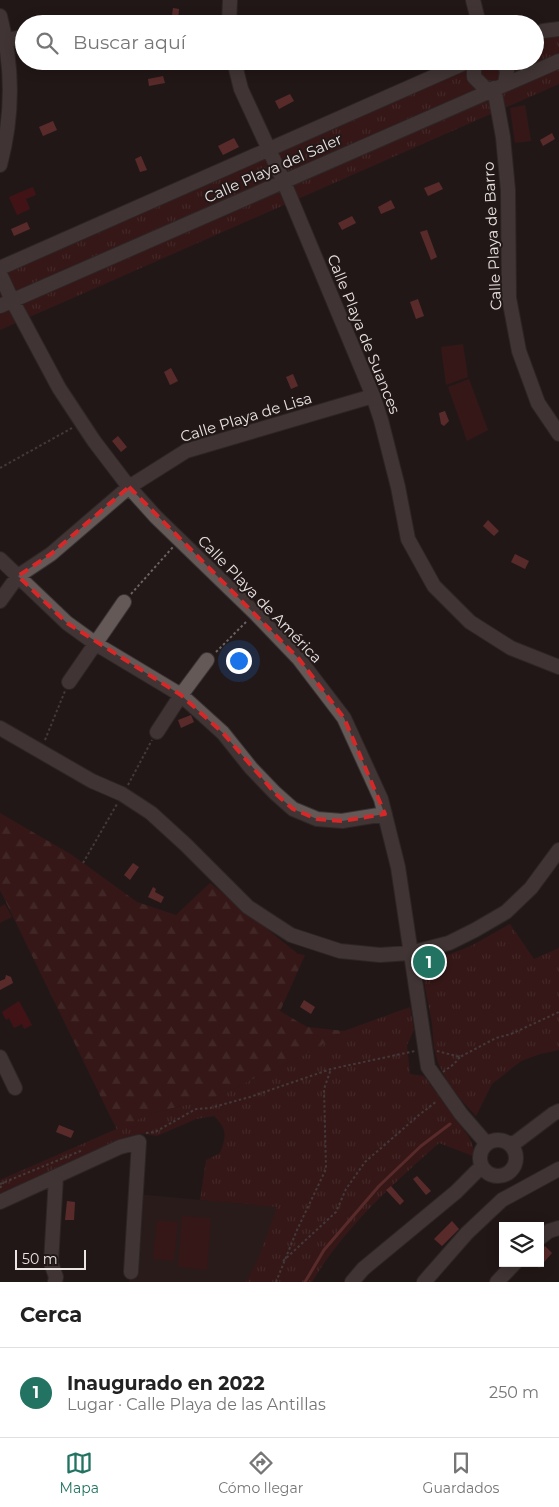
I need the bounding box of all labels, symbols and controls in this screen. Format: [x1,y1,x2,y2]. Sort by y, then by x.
search box [15,15,544,70]
icon: search [33,29,61,57]
text: Buscar aquí [73,31,186,54]
street label: Calle Playa del Saler [201,129,345,207]
street label: Calle Playa de Barro [479,161,505,311]
street label: Calle Playa de Suances [323,251,405,417]
street label: Calle Playa de Lisa [178,388,314,446]
street label: Calle Playa de América [194,531,326,667]
your location [226,648,252,674]
pin: 1 [413,943,445,981]
map controls [499,1222,544,1267]
button: layers [499,1222,544,1267]
scale bar [15,1247,86,1270]
text: 50 m [22,1250,58,1268]
text: Cerca [20,1302,82,1327]
text: Inaugurado en 2022 [67,1372,265,1395]
text: 1 [33,1383,39,1402]
text: 250 m [489,1383,539,1402]
text: Lugar · Calle Playa de las Antillas [67,1395,326,1414]
tab: Mapa [60,1449,99,1497]
tab: Cómo llegar [218,1449,303,1497]
tab: Guardados [423,1449,499,1497]

